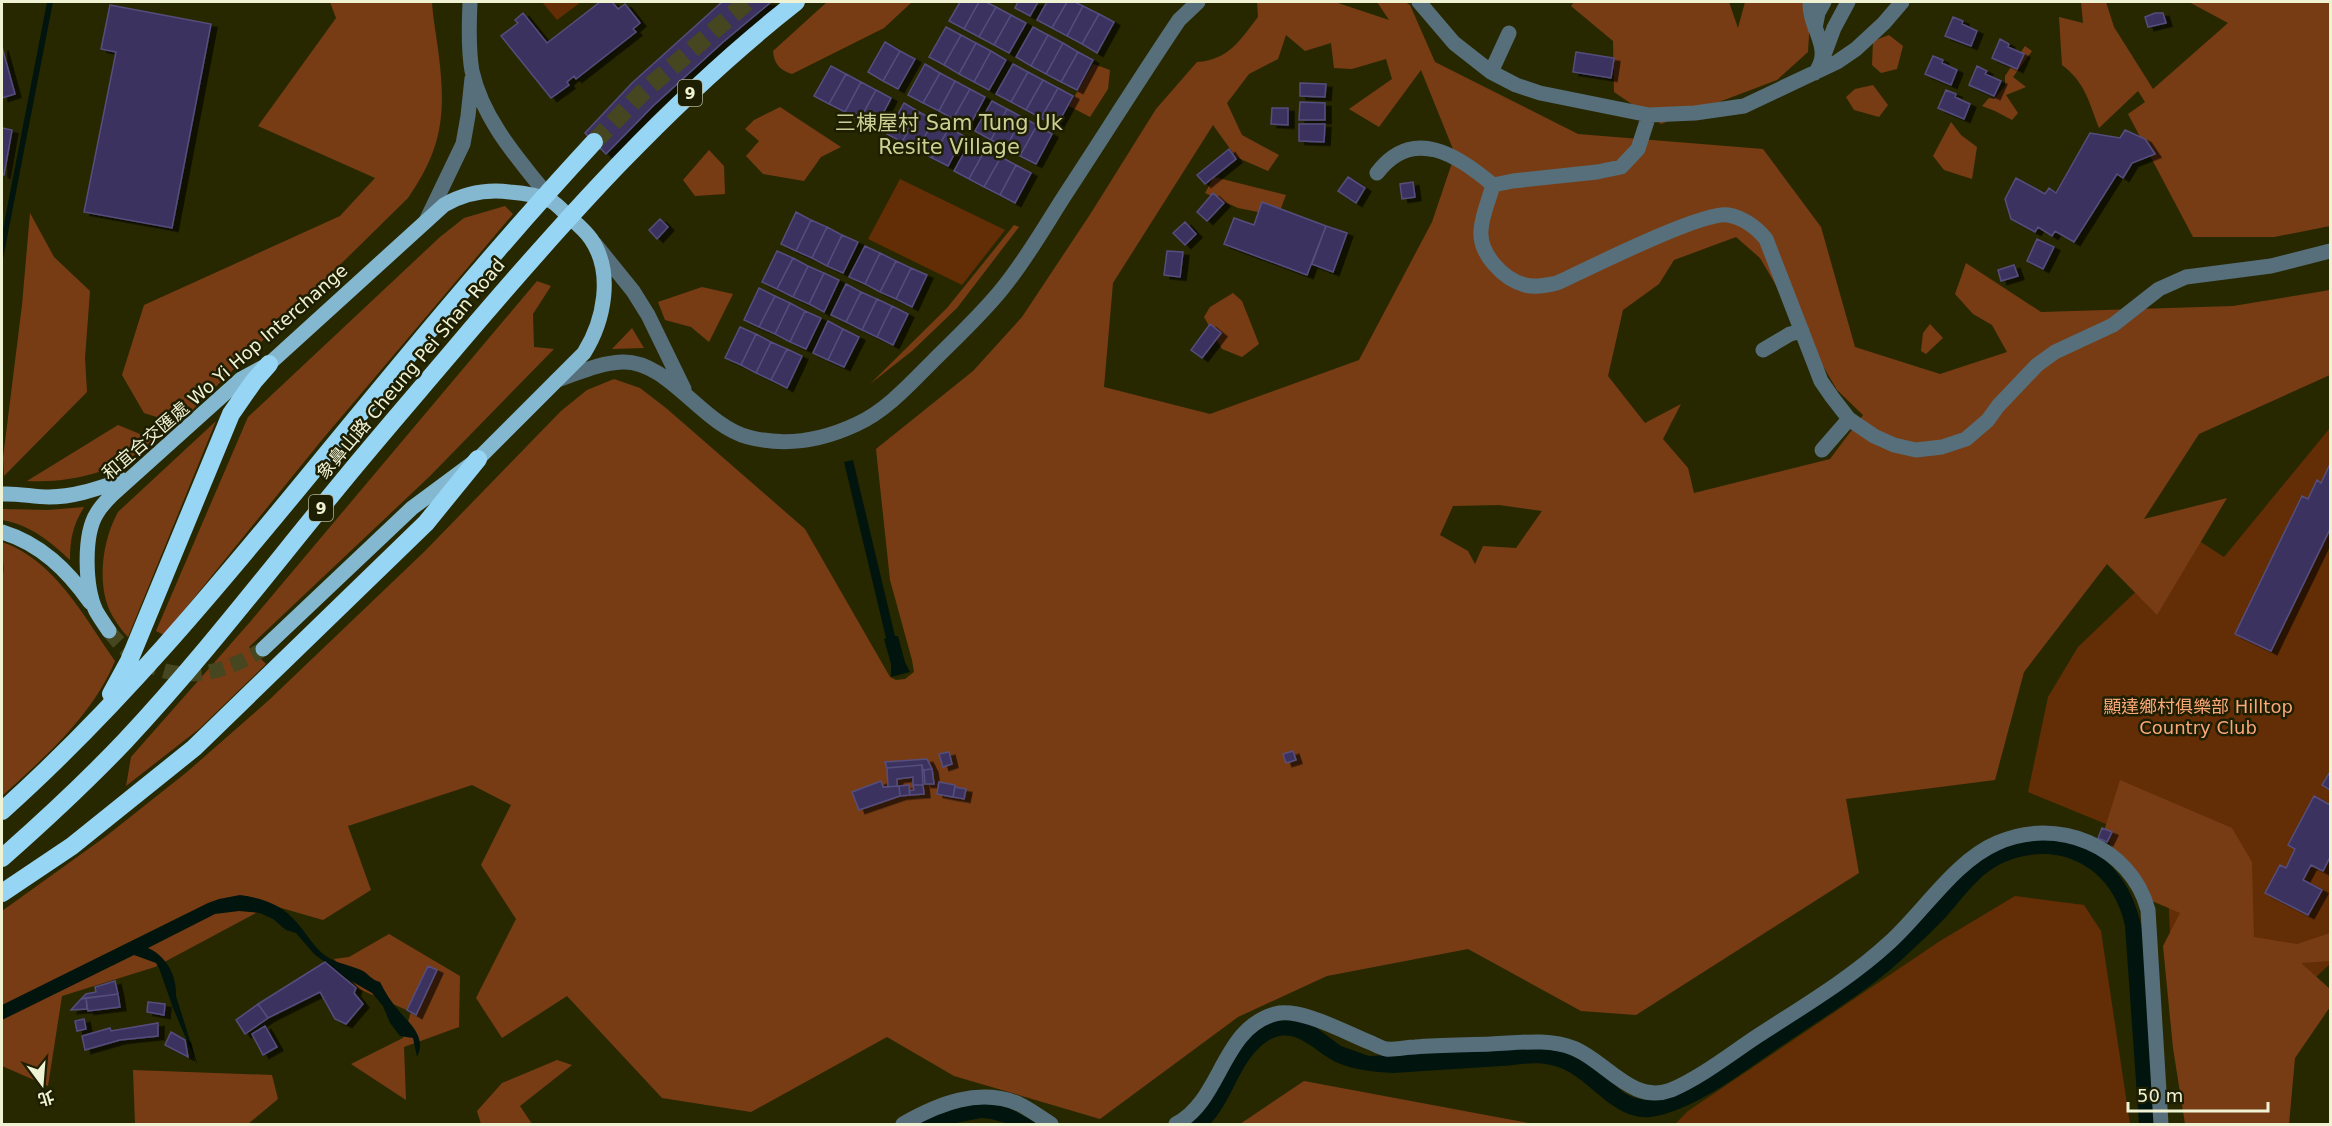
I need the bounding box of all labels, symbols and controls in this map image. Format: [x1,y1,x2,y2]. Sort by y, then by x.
road number: 9 [678,80,702,106]
district label: 三棟屋村 Sam Tung Uk Resite Village [835,111,1064,159]
street label: 象鼻山路 Cheung Pei Shan Road [312,254,509,483]
street label: 和宜合交匯處 Wo Yi Hop Interchange [98,259,352,484]
road number: 9 [309,495,333,521]
park label: 顯達鄉村俱樂部 Hilltop Country Club [2103,696,2293,738]
north arrow [12,1054,72,1114]
scale bar [2128,1075,2268,1113]
text: 50 m [2137,1085,2183,1106]
text: 北 [36,1087,56,1109]

